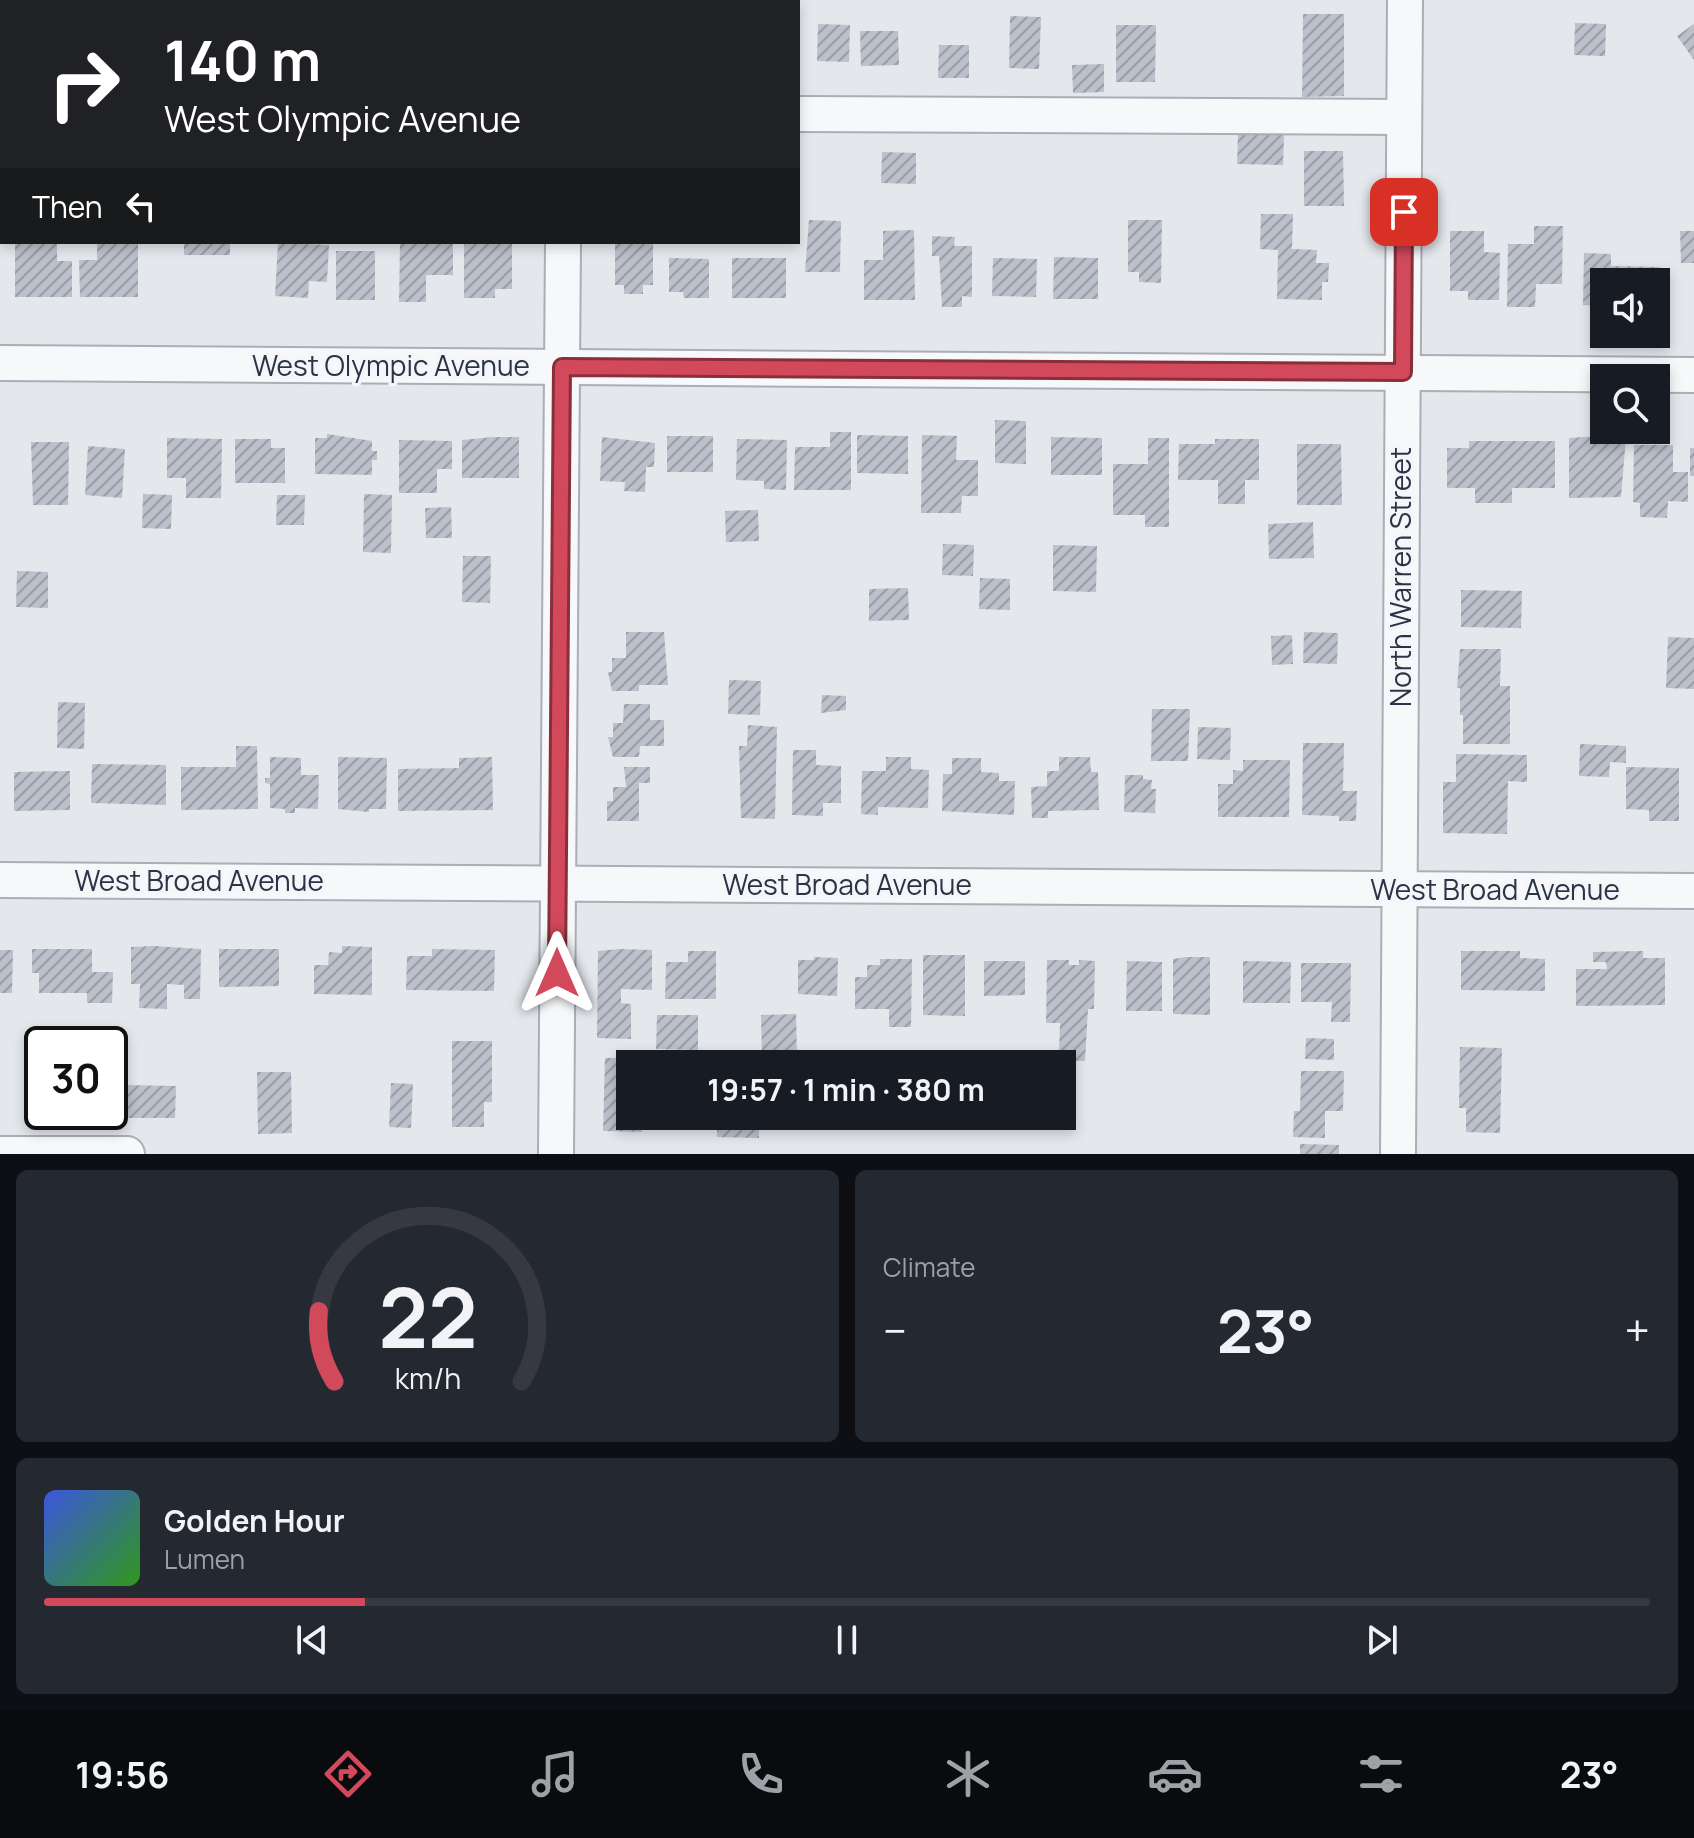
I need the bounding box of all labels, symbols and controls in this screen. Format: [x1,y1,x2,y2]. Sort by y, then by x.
text: 140 m [164,21,321,98]
icon: right [32,32,136,136]
text: West Olympic Avenue [164,94,521,143]
pin [1370,178,1438,246]
icon: left [119,184,163,228]
text: Then [32,186,103,227]
icon: arrive [1382,190,1426,234]
map controls [1590,268,1670,444]
button: sound [1590,268,1670,348]
street label: West Olympic Avenue [252,346,530,384]
button: search [1590,364,1670,444]
street label: North Warren Street [1381,447,1419,707]
street label: West Broad Avenue [74,861,324,899]
street label: West Broad Avenue [722,865,972,903]
street label: West Broad Avenue [1370,870,1620,908]
position arrow [515,931,599,1015]
speed limit sign: 30 [24,1026,128,1130]
text: 19:57 · 1 min · 380 m [707,1069,985,1110]
text: Climate [883,1249,975,1285]
text: 22 [378,1259,477,1373]
text: 23° [1217,1289,1315,1371]
text: − [883,1300,907,1360]
text: + [1625,1300,1650,1360]
text: km/h [394,1359,461,1398]
text: Golden Hour [164,1500,345,1541]
text: Lumen [164,1541,245,1577]
icon: previous [290,1618,334,1662]
icon: pause [825,1618,869,1662]
icon: next [1360,1618,1404,1662]
icon: directions [320,1746,376,1802]
icon: music [527,1746,583,1802]
icon: phone [733,1746,789,1802]
icon: climate [940,1746,996,1802]
icon: car [1147,1746,1203,1802]
icon: filters [1353,1746,1409,1802]
text: 19:56 [75,1750,169,1799]
text: 23° [1560,1750,1619,1799]

